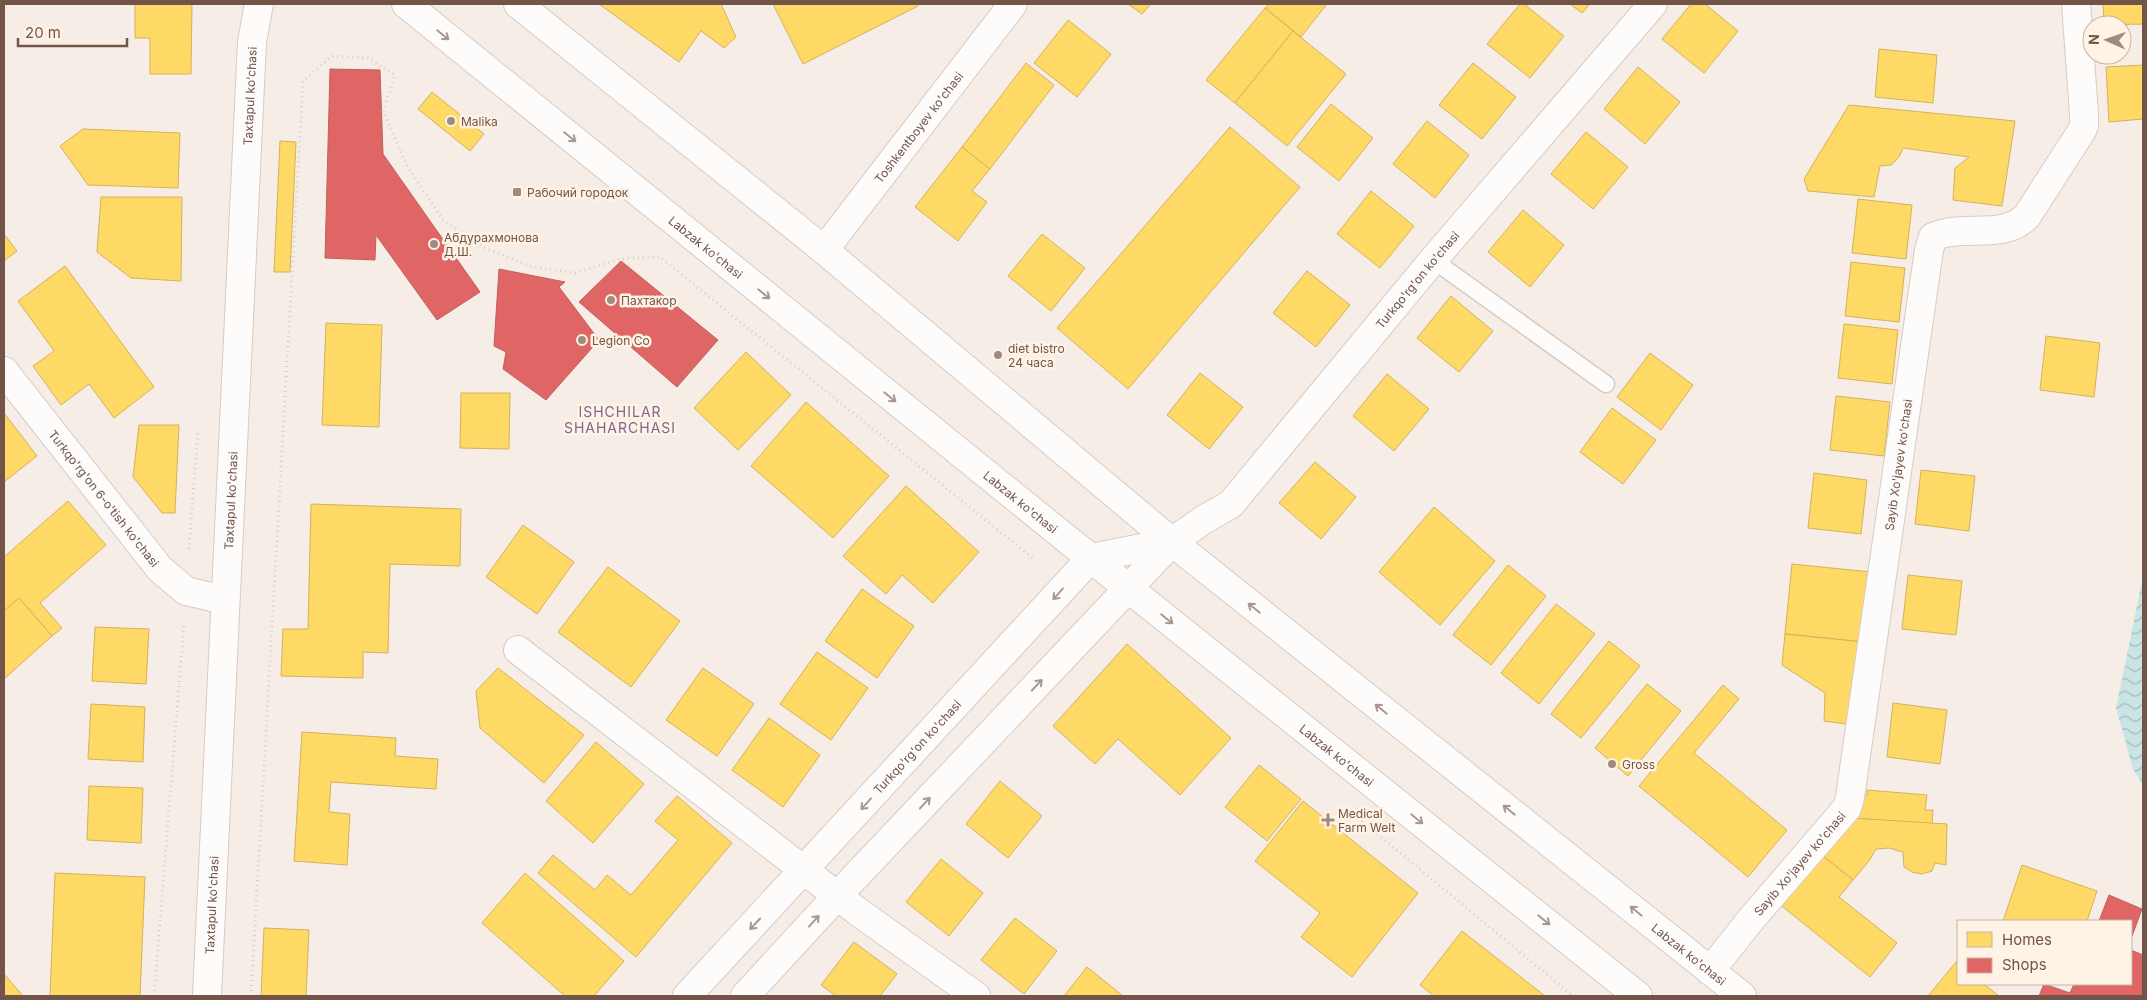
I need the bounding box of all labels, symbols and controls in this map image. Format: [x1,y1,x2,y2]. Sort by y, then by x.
scale bar [18,15,126,47]
north arrow [2082,15,2132,65]
text: 20 m [25,23,61,42]
one-way arrow [437,29,450,40]
text: N [2085,34,2102,45]
street label: Taxtapul ko'chasi [240,46,259,146]
street label: Toshkentboyev ko'chasi [871,68,966,186]
place label: Malika [461,114,498,129]
marker: Malika [445,115,457,127]
one-way arrow [563,132,576,143]
place label: Рабочий городок [527,185,629,200]
marker: Рабочий городок [511,186,523,198]
street label: Labzak ko'chasi [666,212,746,281]
street label: Turkqo'rg'on ko'chasi [1372,228,1462,331]
place label: Абдурахмонова Д.Ш. [444,230,539,259]
marker: Абдурахмонова Д.Ш. [428,238,440,250]
one-way arrow [757,289,770,300]
place label: Пахтакор [621,293,677,308]
marker: Пахтакор [605,294,617,306]
place label: Legion Co [592,333,650,348]
marker: Legion Co [576,334,588,346]
place label: diet bistro 24 часа [1008,341,1065,370]
marker: diet bistro 24 часа [992,349,1004,361]
one-way arrow [884,391,897,402]
street label: Sayib Xo'jayev ko'chasi [1881,398,1915,532]
district label: ISHCHILAR SHAHARCHASI [564,403,676,436]
street label: Turkqo'rg'on 6-o'tish ko'chasi [46,427,163,570]
street label: Taxtapul ko'chasi [221,451,240,550]
street label: Labzak ko'chasi [981,467,1061,536]
one-way arrow [1052,588,1064,601]
one-way arrow [1248,602,1261,613]
one-way arrow [1160,613,1173,624]
one-way arrow [1031,679,1043,692]
street label: Turkqo'rg'on ko'chasi [870,697,964,797]
one-way arrow [1375,703,1388,714]
street label: Labzak ko'chasi [1297,721,1377,789]
place label: Gross [1622,757,1655,772]
marker: Gross [1606,758,1618,770]
one-way arrow [919,797,931,809]
one-way arrow [860,798,871,811]
one-way arrow [1502,804,1515,815]
place label: Medical Farm Welt [1338,806,1395,835]
street label: Sayib Xo'jayev ko'chasi [1750,808,1848,918]
one-way arrow [1410,813,1423,824]
marker: Medical Farm Welt [1322,814,1334,826]
street label: Taxtapul ko'chasi [201,855,221,955]
one-way arrow [1630,906,1643,917]
one-way arrow [808,915,819,928]
one-way arrow [1537,915,1550,926]
one-way arrow [749,917,761,930]
street label: Labzak ko'chasi [1649,920,1729,988]
legend [1957,920,2132,985]
text: Homes [2002,930,2052,949]
text: Shops [2002,955,2047,974]

